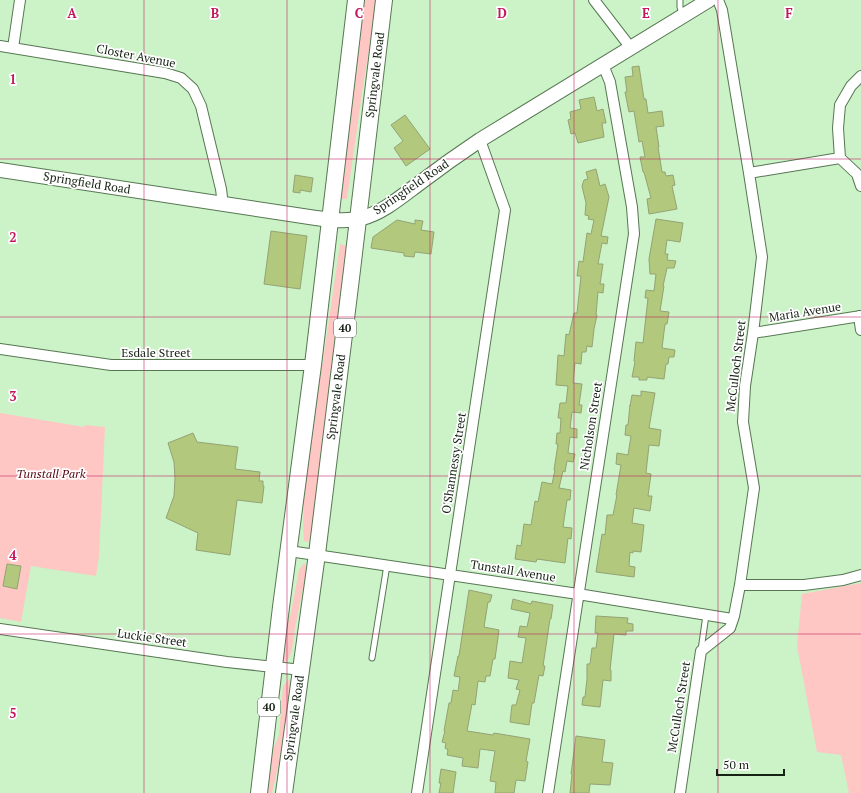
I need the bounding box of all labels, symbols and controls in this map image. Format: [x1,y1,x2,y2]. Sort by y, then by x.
text: A [67,4,77,22]
text: B [211,4,219,22]
text: C [355,4,363,22]
text: D [497,4,507,22]
text: E [642,4,650,22]
text: F [785,4,793,22]
street label: Springvale Road [362,31,387,119]
street label: Closter Avenue [95,40,177,71]
text: 1 [9,70,17,88]
street label: Springfield Road [370,156,452,217]
street label: Springfield Road [42,168,132,197]
text: 2 [9,228,17,246]
street label: Maria Avenue [768,298,842,325]
road number: 40 [334,319,356,337]
street label: McCulloch Street [722,319,749,413]
street label: Esdale Street [121,345,191,360]
street label: Springvale Road [323,353,348,441]
street label: Nicholson Street [576,380,605,471]
text: 3 [9,387,17,405]
street label: O'Shannessy Street [438,411,469,515]
park label: Tunstall Park [17,466,86,481]
text: 4 [9,546,17,564]
street label: Tunstall Avenue [469,556,557,585]
street label: Luckie Street [116,625,188,650]
street label: McCulloch Street [664,660,693,754]
street label: Springvale Road [280,674,307,762]
road number: 40 [258,698,280,716]
text: 5 [9,704,17,722]
scale bar [717,751,784,777]
text: 50 m [723,757,750,772]

